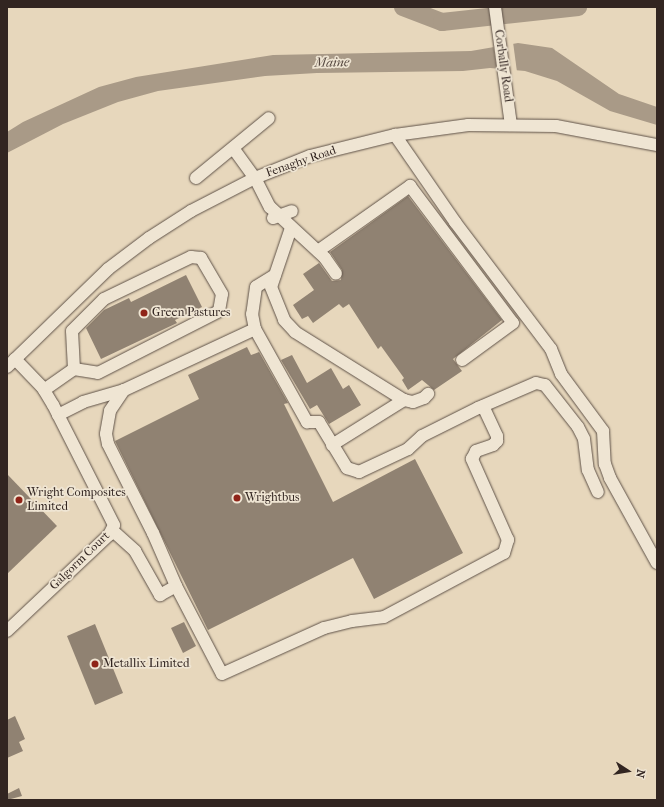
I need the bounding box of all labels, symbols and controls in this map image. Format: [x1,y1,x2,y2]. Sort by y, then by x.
street label: Corbally Road [491,29,515,103]
water label: Maine [315,55,349,71]
street label: Fenaghy Road [264,143,338,181]
place label: Green Pastures [152,306,231,320]
marker: Green Pastures [139,308,149,318]
place label: Wright Composites Limited [27,486,126,514]
place label: Wrightbus [245,491,299,505]
marker: Wrightbus [232,493,242,503]
marker: Wright Composites Limited [14,495,24,505]
street label: Galgorm Court [47,529,113,593]
place label: Metallix Limited [103,657,190,671]
marker: Metallix Limited [90,659,100,669]
north arrow [608,751,648,791]
text: N [633,768,647,779]

